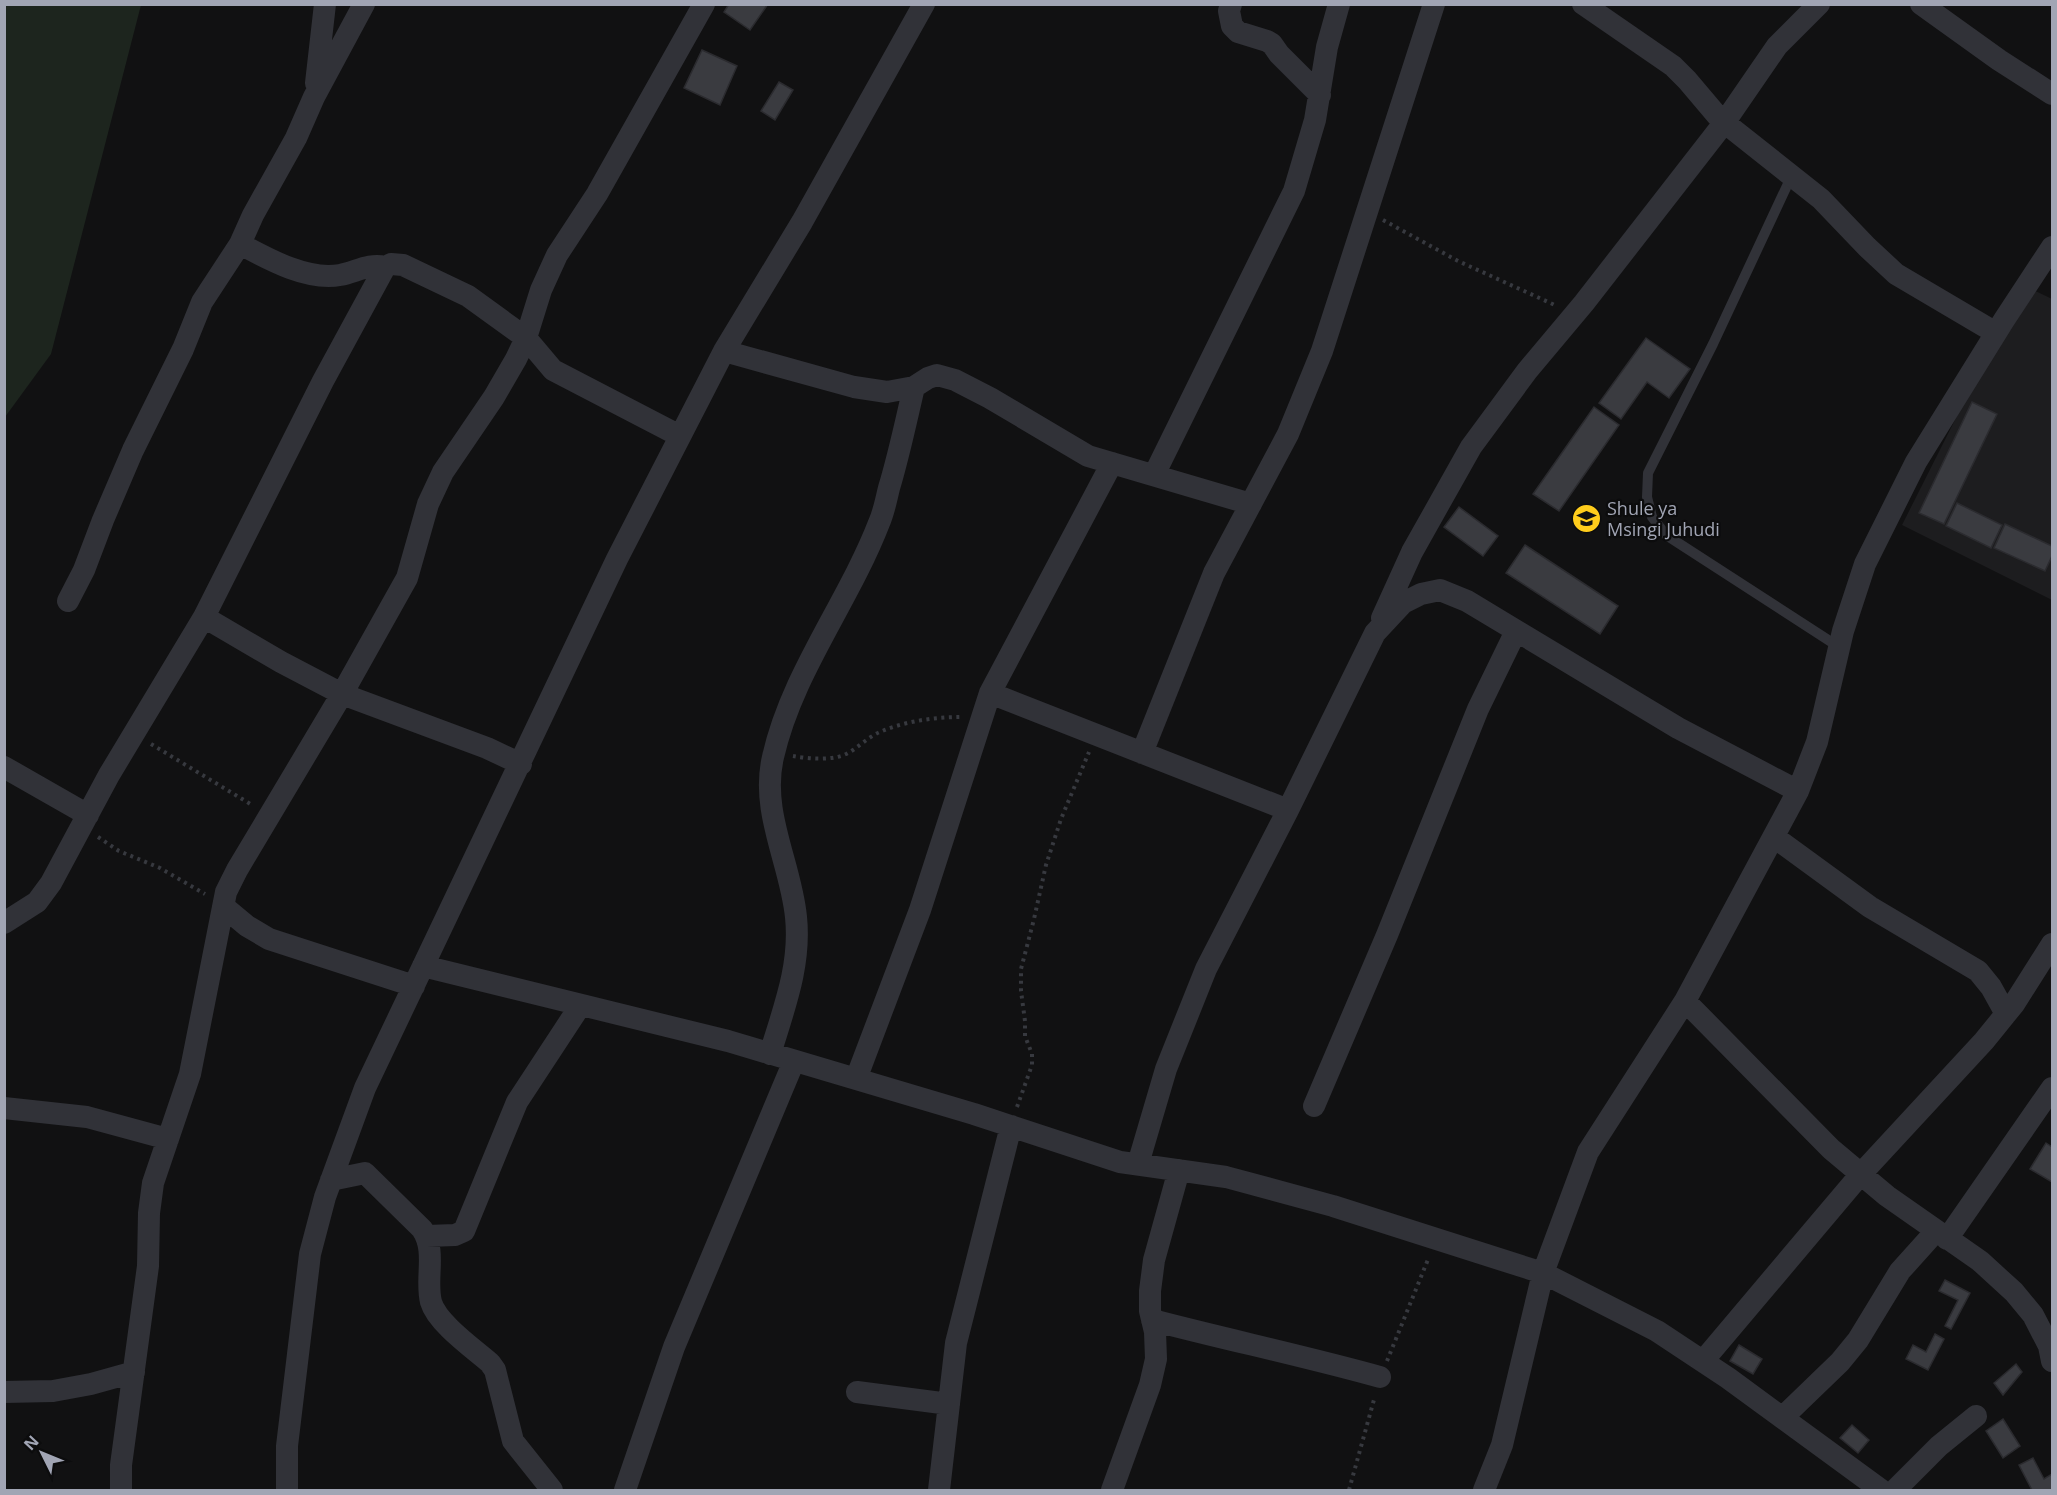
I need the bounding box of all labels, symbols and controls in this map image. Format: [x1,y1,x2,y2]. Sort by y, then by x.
place label: Shule ya Msingi Juhudi [1607,496,1720,541]
school or university icon: Shule ya Msingi Juhudi [1570,502,1602,534]
north arrow [12,1423,72,1483]
text: N [19,1431,44,1455]

